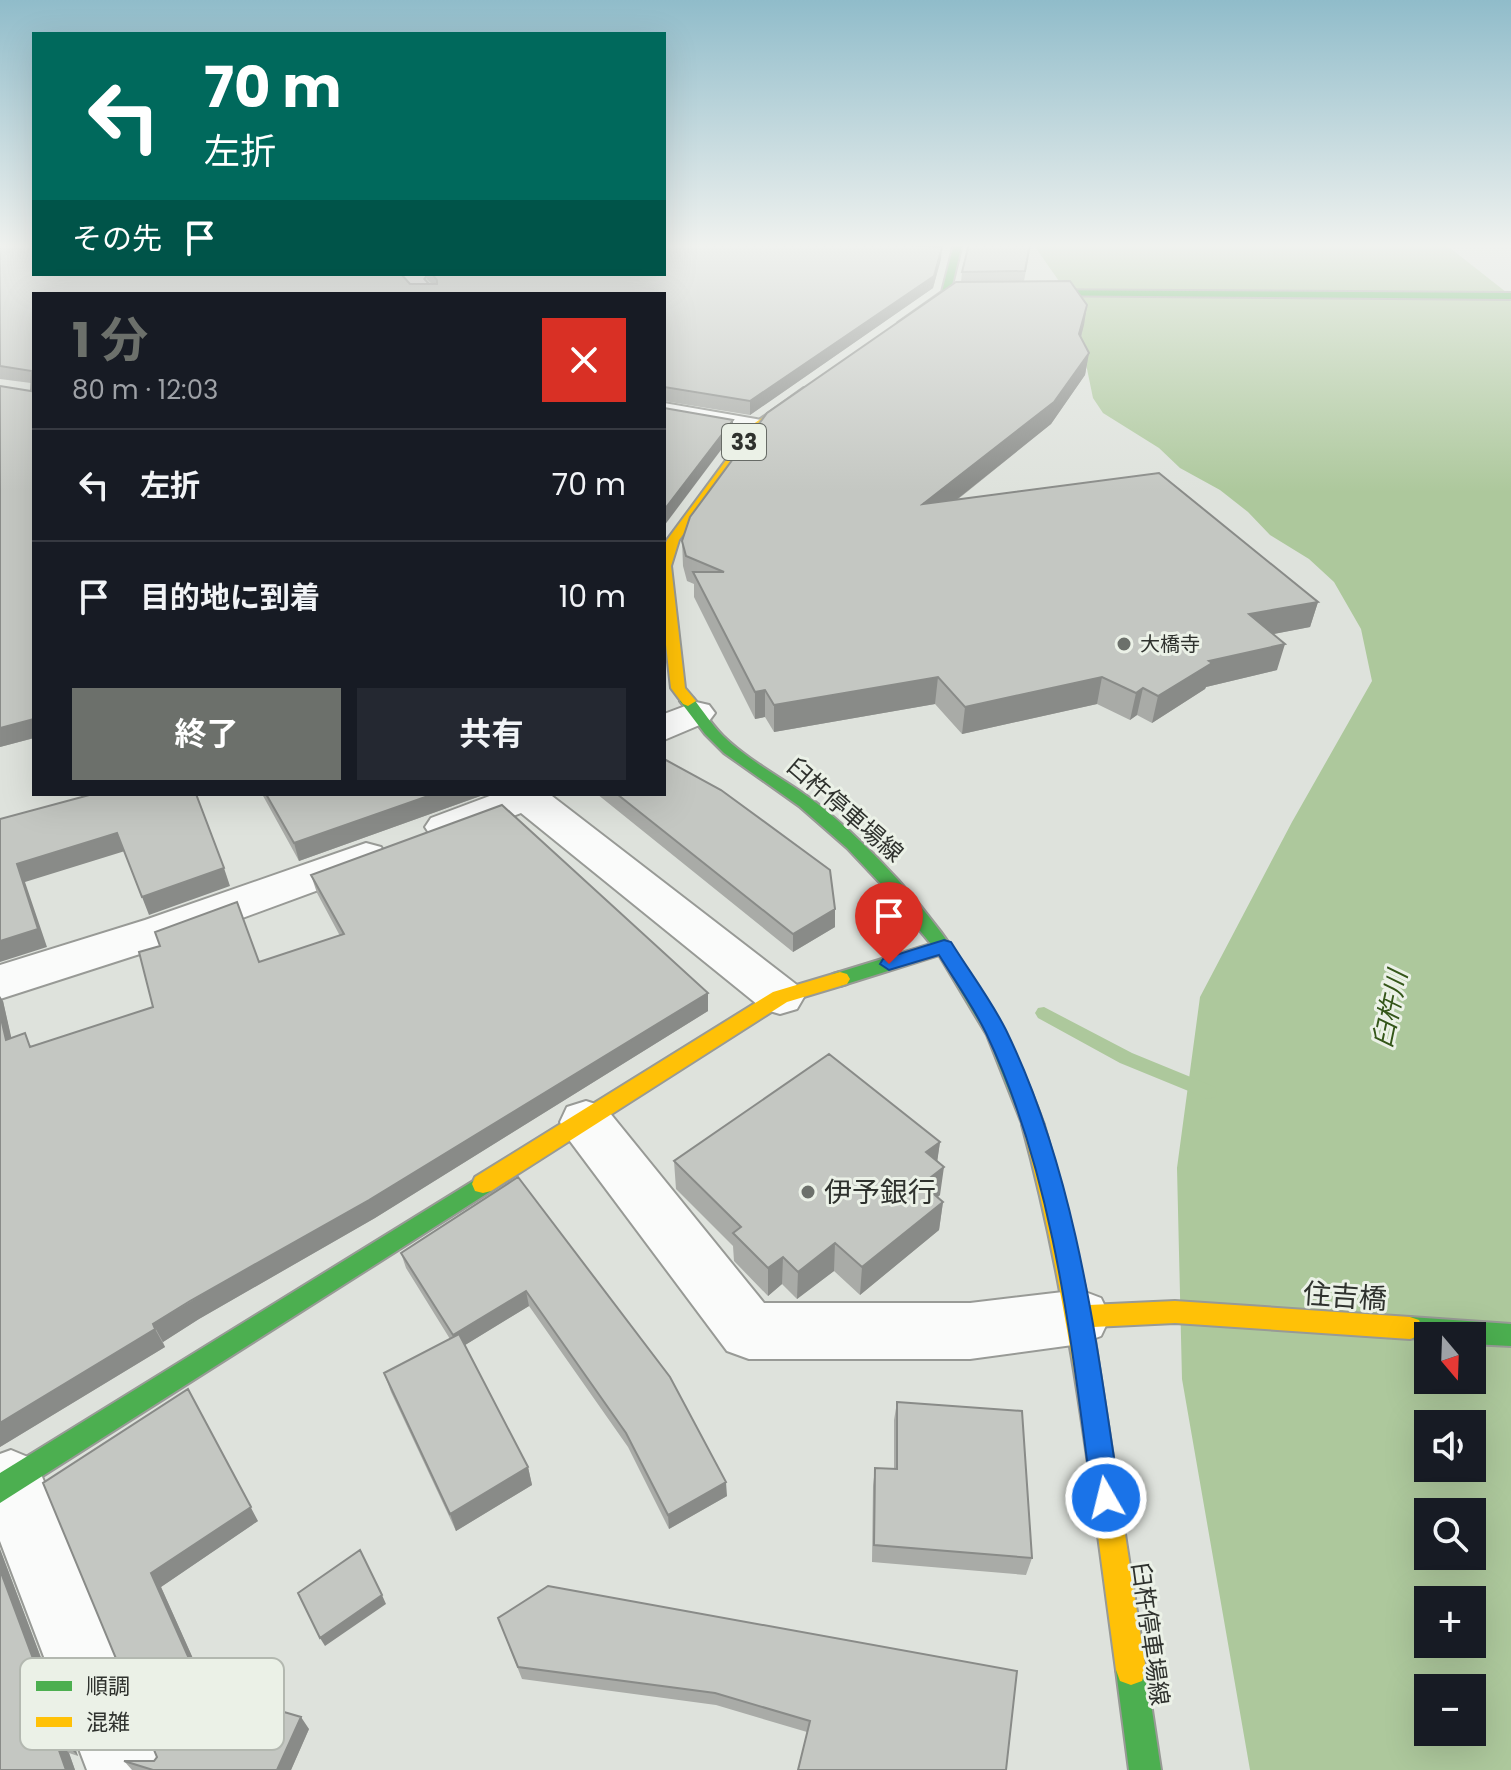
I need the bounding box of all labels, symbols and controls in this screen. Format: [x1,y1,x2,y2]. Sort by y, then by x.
text: 70 m [204,48,342,127]
icon: left [72,64,176,168]
text: 左折 [204,126,276,177]
icon: arrive [178,216,222,260]
text: その先 [72,217,162,260]
text: 1 分 [72,307,148,374]
button: close [542,318,626,402]
text: 80 m · 12:03 [72,372,218,408]
road number: 33 [722,424,766,460]
icon: left [72,463,116,507]
text: 70 m [552,463,626,506]
text: 左折 [140,464,200,507]
icon: arrive [72,575,116,619]
text: 10 m [559,575,626,618]
text: 目的地に到着 [140,576,320,619]
place label: 大橋寺 [1140,630,1200,658]
marker: 大橋寺 [1115,635,1133,653]
button: 終了 [72,688,341,780]
button: 共有 [357,688,626,780]
street label: 臼杵停車場線 [780,750,910,869]
pin [855,882,923,964]
icon: arrive [867,894,911,938]
water label: 臼杵川 [1364,964,1416,1051]
place label: 伊予銀行 [824,1173,936,1212]
marker: 伊予銀行 [799,1183,817,1201]
street label: 住吉橋 [1302,1274,1388,1319]
north arrow [1414,1322,1486,1394]
map controls [1414,1322,1486,1746]
button: sound [1414,1410,1486,1482]
position arrow [1064,1456,1148,1540]
button: search [1414,1498,1486,1570]
street label: 臼杵停車場線 [1124,1560,1177,1708]
button: + [1414,1586,1486,1658]
legend [20,1658,284,1750]
text: 順調 [86,1671,130,1702]
button: − [1414,1674,1486,1746]
text: 混雑 [86,1707,130,1738]

